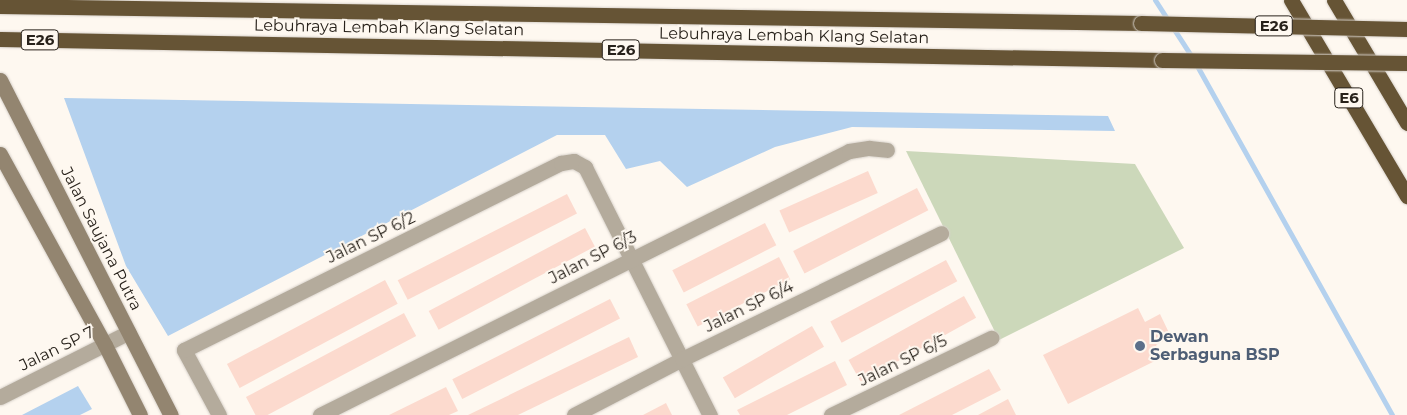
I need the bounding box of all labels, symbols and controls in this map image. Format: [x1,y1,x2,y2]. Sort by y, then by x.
road number: E26 [1254,14,1294,38]
street label: Lebuhraya Lembah Klang Selatan [254,16,524,40]
street label: Lebuhraya Lembah Klang Selatan [659,24,929,48]
road number: E26 [20,28,60,52]
road number: E26 [601,38,641,62]
road number: E6 [1334,86,1364,110]
street label: Jalan Saujana Putra [56,164,146,314]
street label: Jalan SP 6/2 [324,208,418,268]
street label: Jalan SP 6/3 [546,228,640,288]
street label: Jalan SP 6/4 [701,277,797,337]
street label: Jalan SP 7 [16,323,98,375]
place label: Dewan Serbaguna BSP [1150,327,1280,365]
street label: Jalan SP 6/5 [856,331,950,391]
marker: Dewan Serbaguna BSP [1134,340,1146,352]

